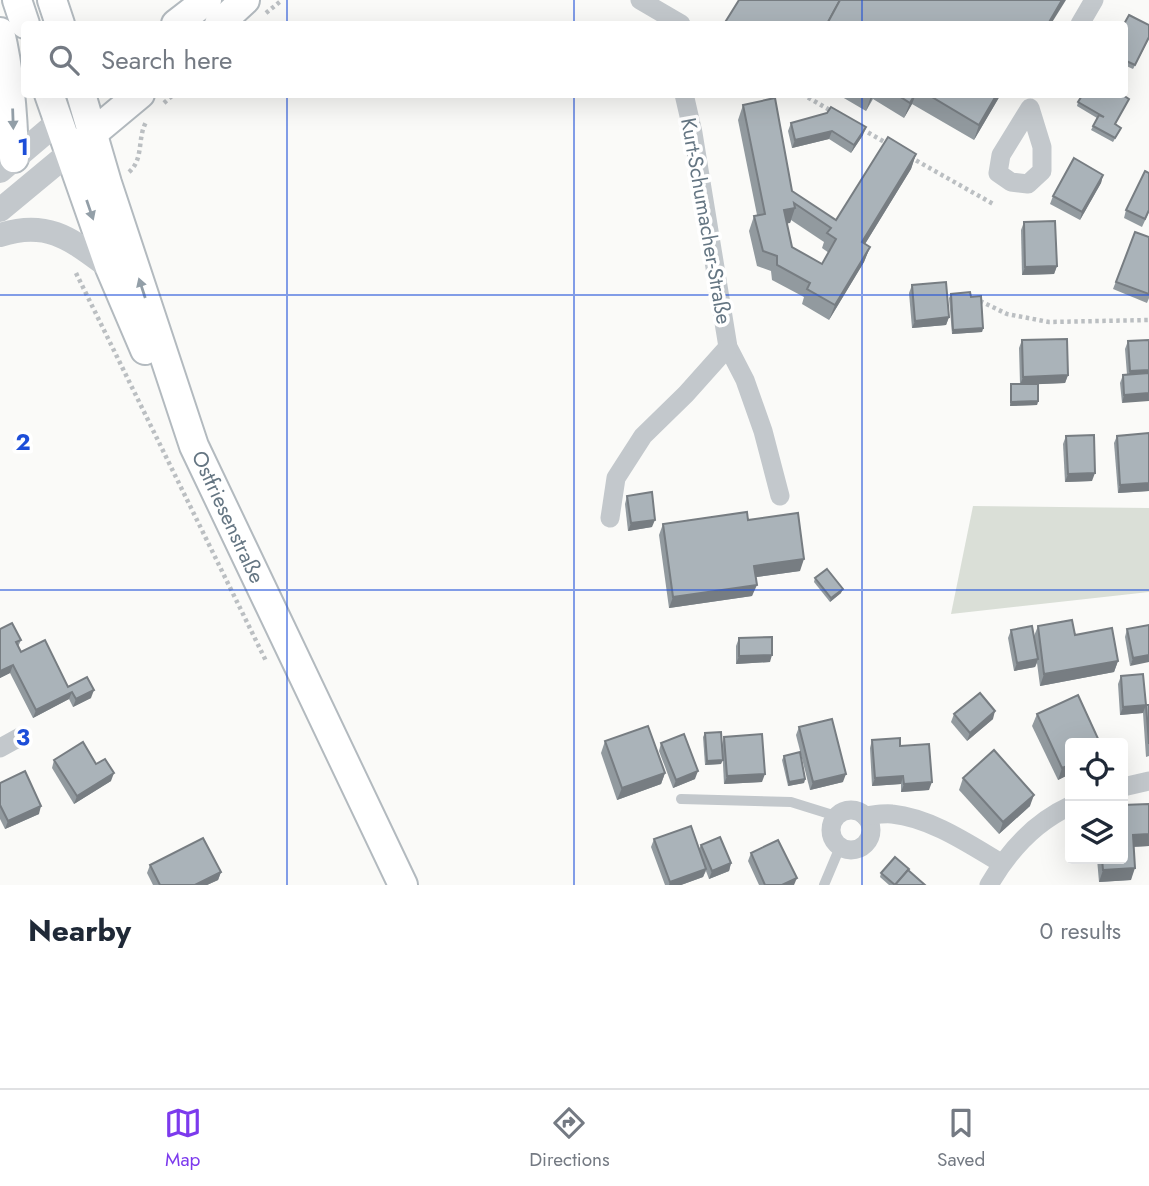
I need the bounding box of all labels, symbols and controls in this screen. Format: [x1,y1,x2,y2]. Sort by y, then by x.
search box [21,21,1128,98]
icon: search [45,41,83,79]
text: Search here [101,41,233,79]
one-way arrow [7,108,19,130]
street label: Kurt-Schumacher-Straße [673,115,739,327]
text: 1 [17,130,29,164]
one-way arrow [85,200,96,221]
one-way arrow [136,277,147,298]
text: 2 [15,425,31,459]
street label: Ostfriesenstraße [184,446,272,588]
text: 3 [16,720,30,754]
map controls [1065,738,1128,864]
button: locate [1065,738,1128,801]
button: layers [1065,801,1128,864]
text: Nearby [28,909,131,952]
text: 0 results [1039,914,1121,948]
tab: Map [164,1104,202,1173]
tab: Directions [529,1104,610,1173]
tab: Saved [937,1104,985,1173]

